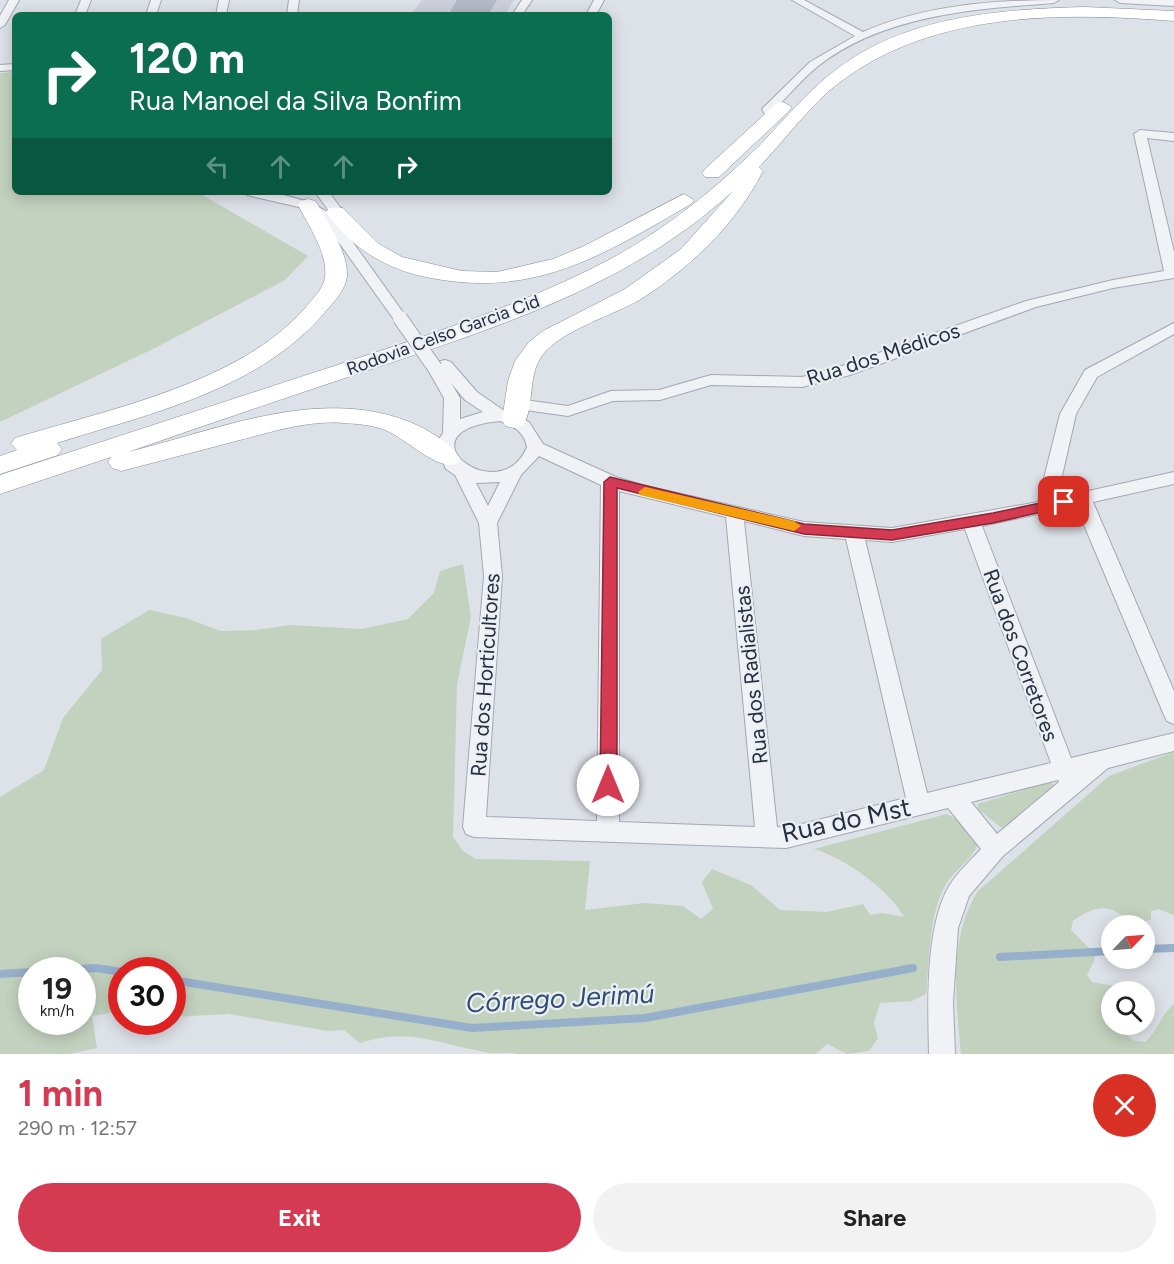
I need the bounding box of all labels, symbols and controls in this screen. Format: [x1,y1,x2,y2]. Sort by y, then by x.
text: 120 m [129,33,245,84]
icon: right [30,36,108,114]
text: Rua Manoel da Silva Bonfim [129,84,462,117]
icon: left [201,150,234,183]
icon: ahead [264,150,297,183]
icon: ahead [327,150,360,183]
icon: right [390,150,423,183]
street label: Rodovia Celso Garcia Cid [343,290,543,380]
street label: Rua dos Médicos [803,317,963,391]
pin [1038,476,1089,527]
icon: arrive [1047,485,1080,518]
street label: Rua dos Corretores [978,565,1064,745]
street label: Rua dos Horticultores [465,572,505,778]
street label: Rua dos Radialistas [729,584,773,766]
position arrow [576,753,640,817]
street label: Rua do Mst [779,791,914,849]
north arrow [1101,915,1155,969]
map controls [1101,915,1155,1035]
speed limit sign: 30 [108,957,186,1035]
text: 19 [42,970,72,1007]
water label: Córrego Jerimú [465,977,655,1019]
button: search [1101,981,1155,1035]
text: km/h [40,1002,74,1020]
text: 1 min [18,1072,103,1115]
button: close [1093,1074,1156,1137]
text: 290 m · 12:57 [18,1116,137,1140]
button: Exit [18,1183,581,1252]
button: Share [593,1183,1156,1252]

